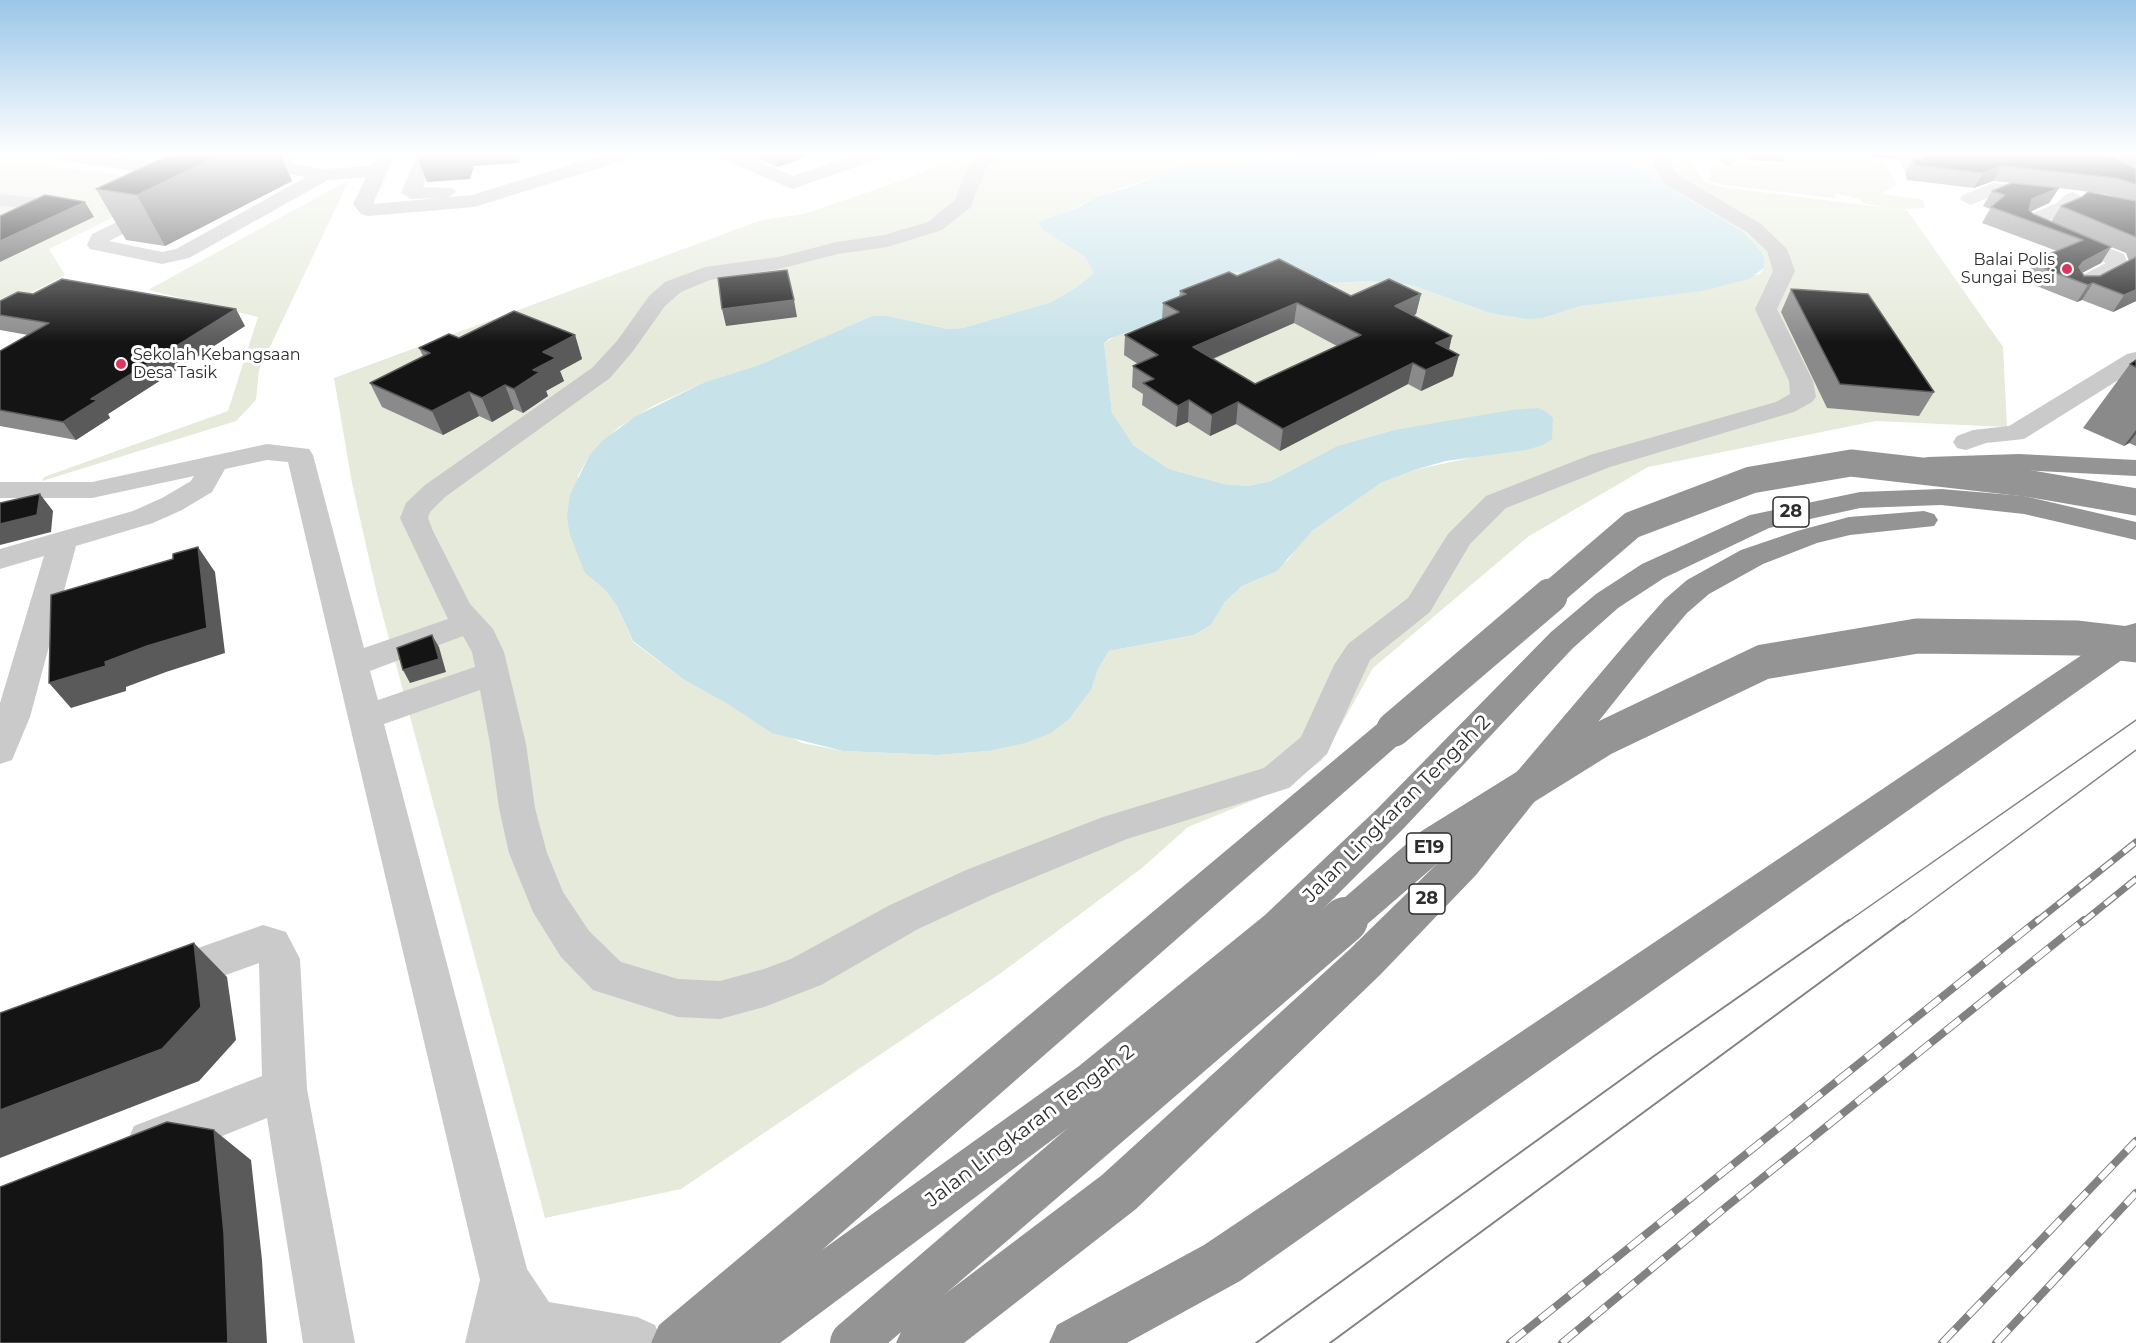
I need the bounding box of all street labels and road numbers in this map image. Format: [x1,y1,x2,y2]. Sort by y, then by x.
road number: 28 [1773,497,1809,527]
street label: Jalan Lingkaran Tengah 2 [1298,710,1496,908]
road number: E19 [1406,833,1452,863]
road number: 28 [1409,884,1445,914]
street label: Jalan Lingkaran Tengah 2 [921,1040,1139,1212]

